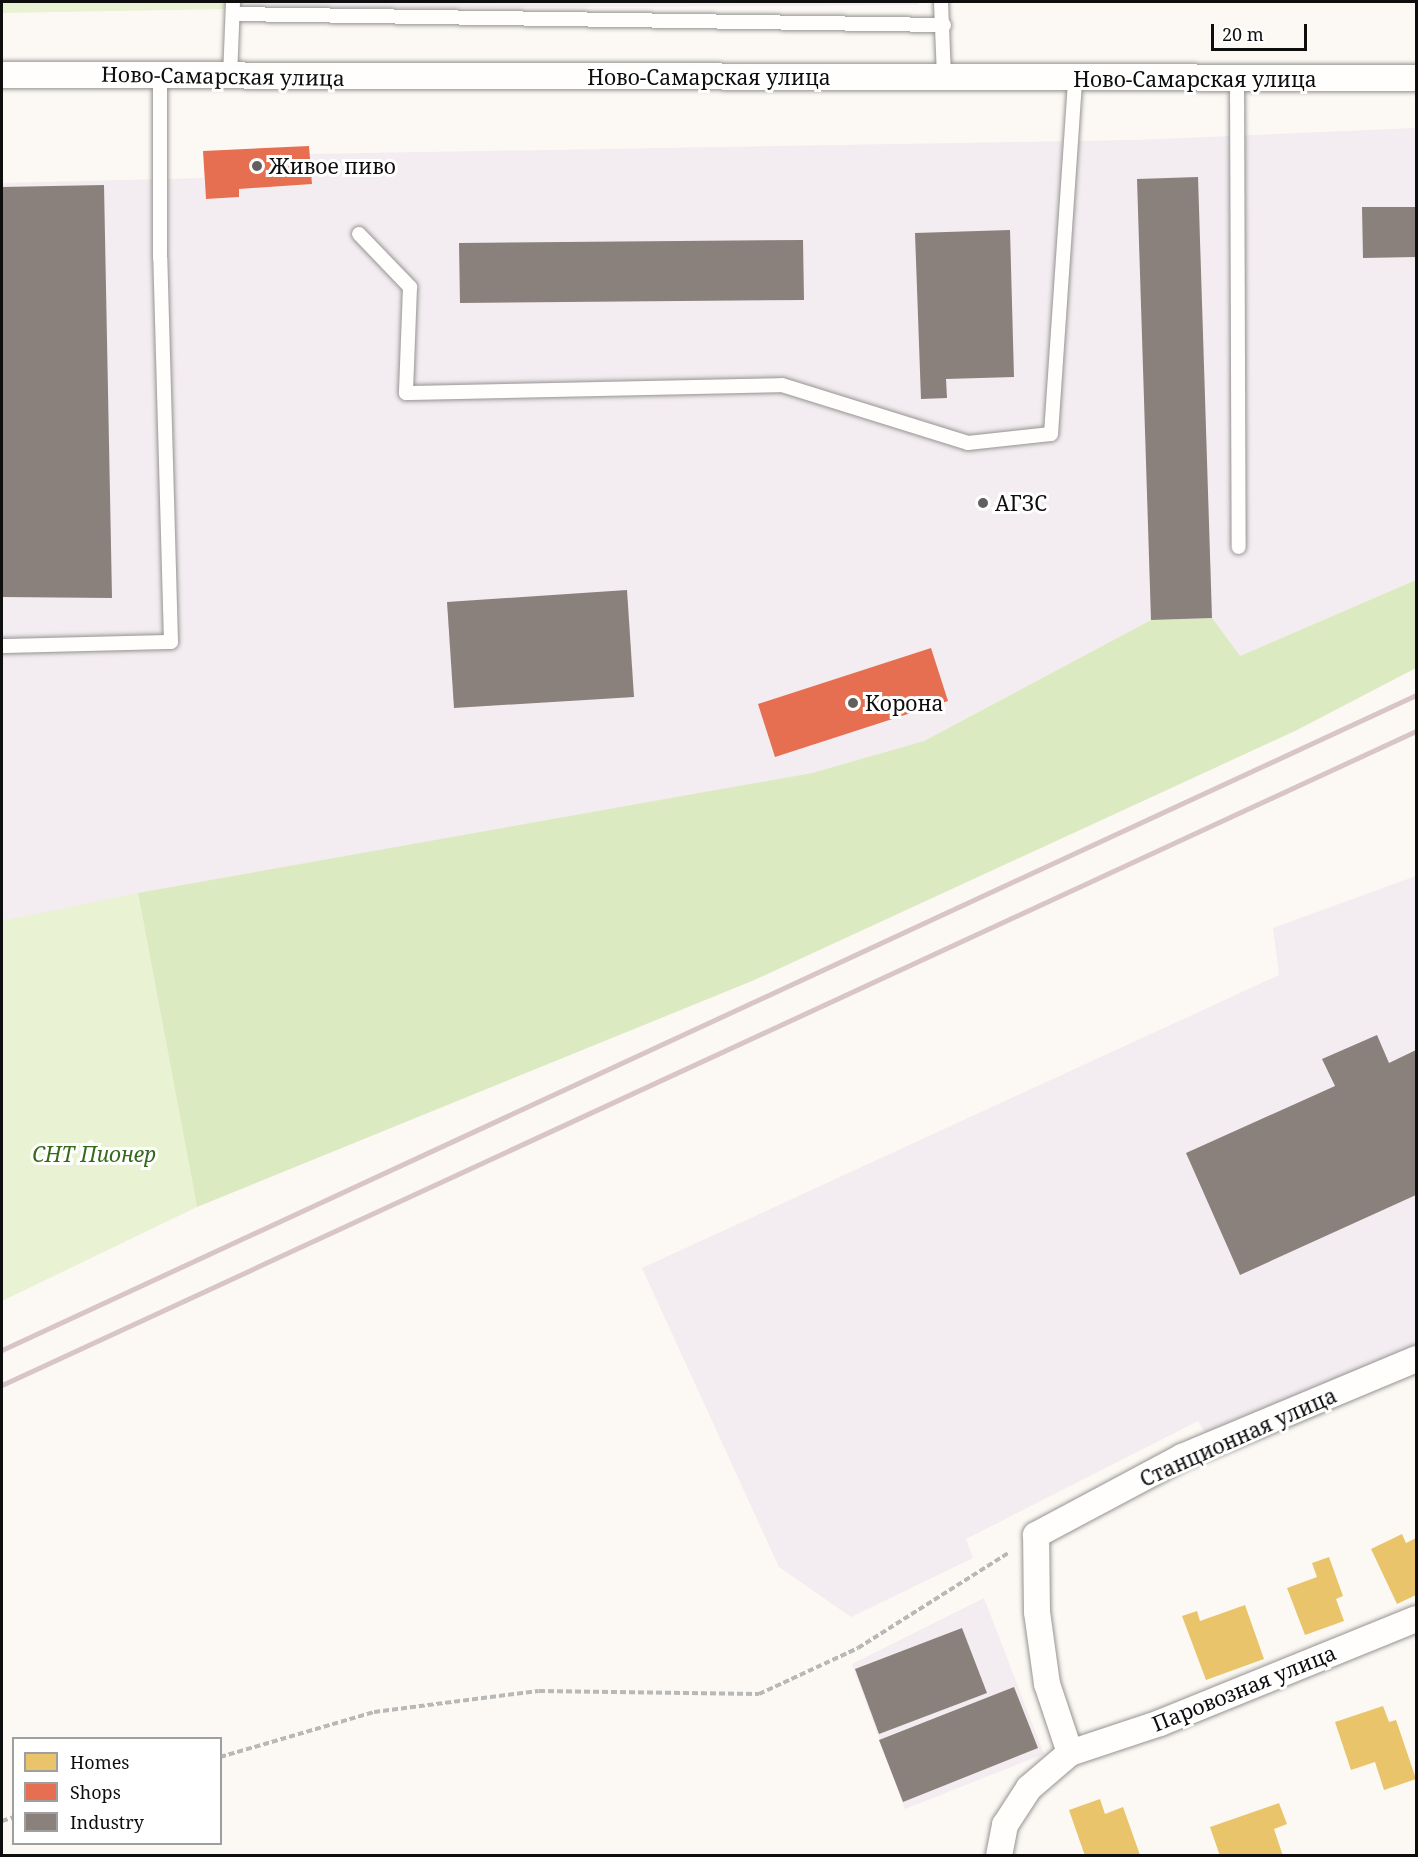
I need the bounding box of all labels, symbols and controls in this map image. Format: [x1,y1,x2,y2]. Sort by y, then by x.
scale bar [1214,12,1310,50]
text: 20 m [1222,22,1264,46]
street label: Ново-Самарская улица [101,61,345,91]
street label: Ново-Самарская улица [587,64,831,90]
street label: Ново-Самарская улица [1073,66,1317,92]
place label: Живое пиво [269,153,396,179]
marker: Живое пиво [250,159,264,173]
place label: АГЗС [995,490,1047,516]
marker: АГЗС [976,496,990,510]
place label: Корона [865,690,943,716]
marker: Корона [846,696,860,710]
park label: СНТ Пионер [32,1141,156,1167]
street label: Станционная улица [1136,1382,1340,1492]
street label: Паровозная улица [1148,1640,1340,1736]
legend [12,1737,222,1845]
text: Homes [70,1750,129,1774]
text: Shops [70,1780,121,1804]
text: Industry [70,1810,144,1834]

